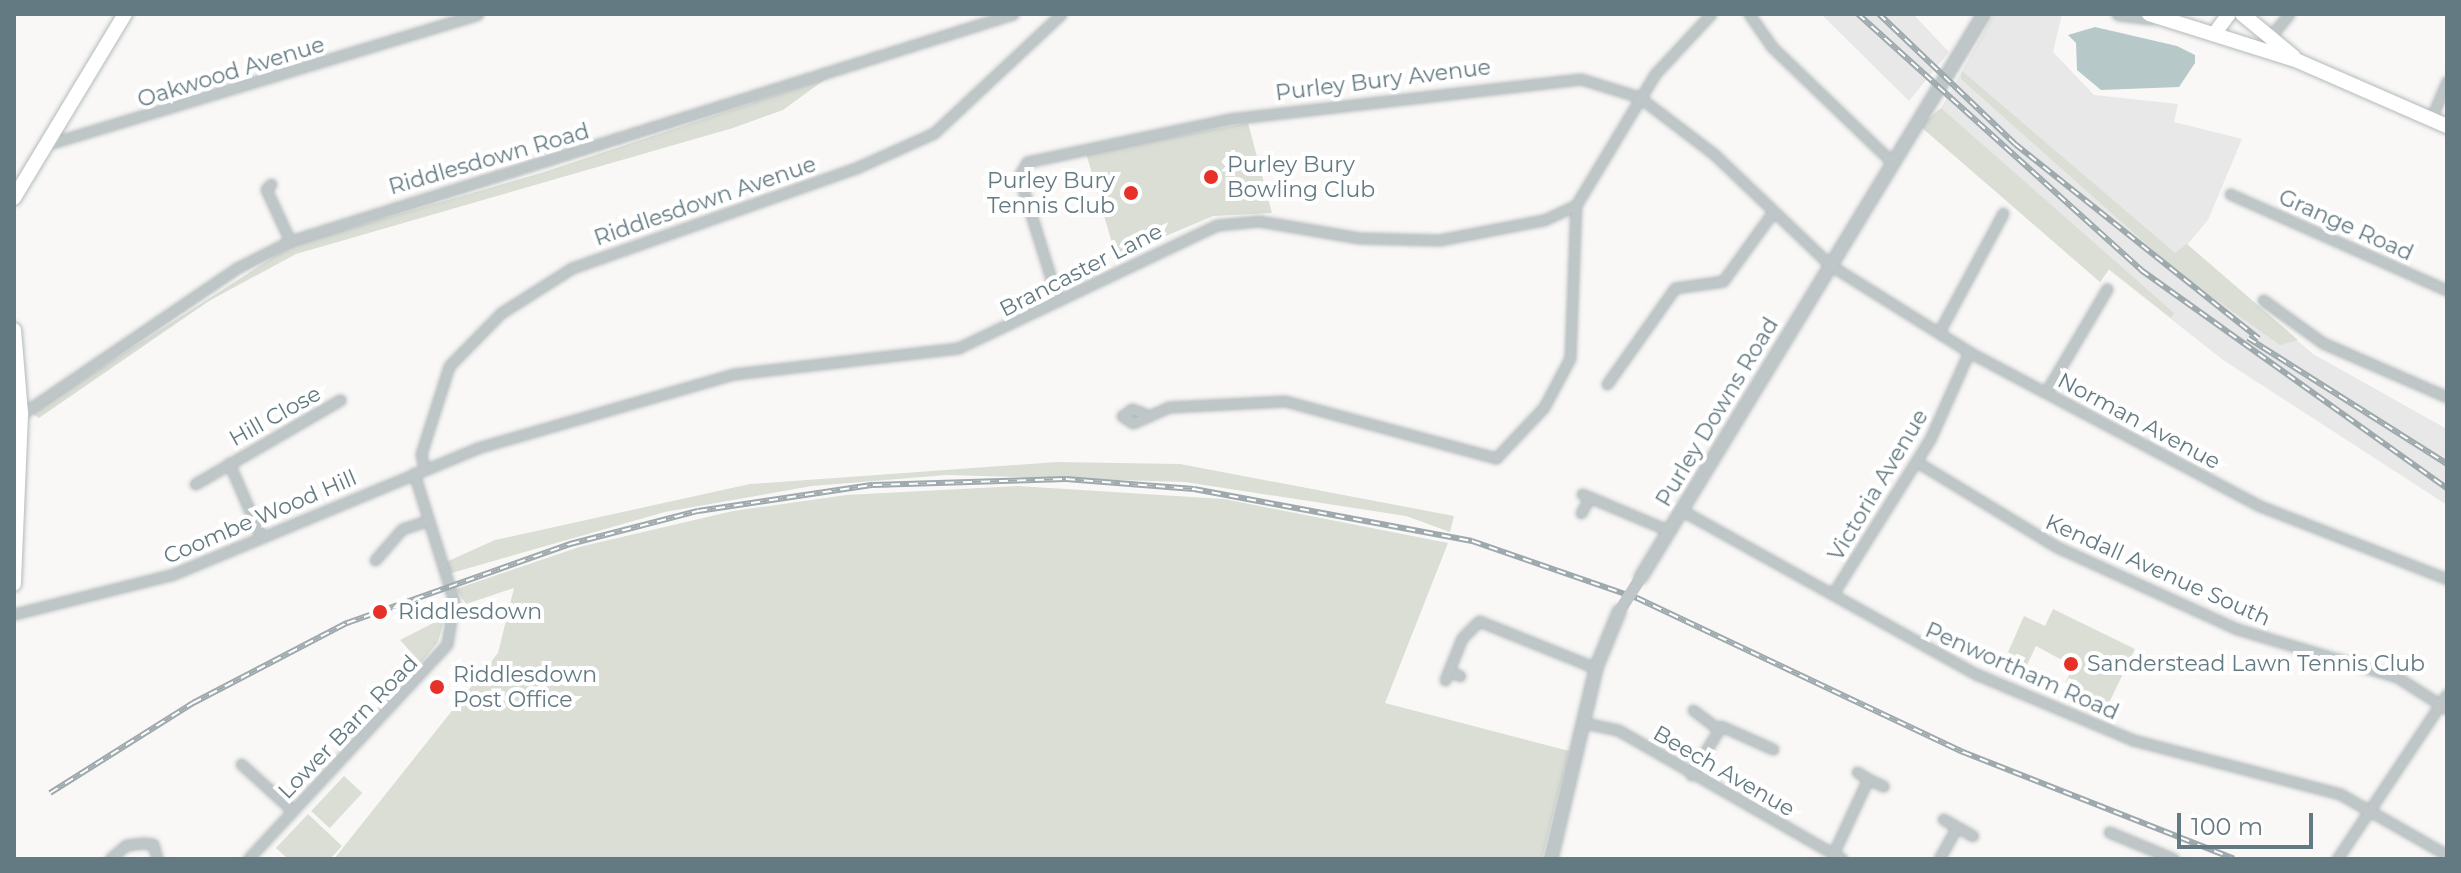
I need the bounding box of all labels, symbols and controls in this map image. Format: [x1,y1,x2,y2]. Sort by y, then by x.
street label: Oakwood Avenue [134,31,328,113]
street label: Purley Bury Avenue [1274,54,1492,106]
street label: Riddlesdown Road [386,118,592,200]
street label: Riddlesdown Avenue [591,151,819,251]
place label: Purley Bury Bowling Club [1227,151,1375,202]
place label: Purley Bury Tennis Club [987,167,1115,218]
marker: Purley Bury Bowling Club [1202,168,1220,186]
marker: Purley Bury Tennis Club [1122,184,1140,202]
street label: Grange Road [2275,184,2417,266]
street label: Brancaster Lane [995,218,1167,322]
street label: Purley Downs Road [1650,313,1784,511]
street label: Norman Avenue [2053,367,2225,475]
street label: Hill Close [225,380,325,452]
street label: Victoria Avenue [1822,404,1934,566]
street label: Coombe Wood Hill [160,464,360,570]
street label: Kendall Avenue South [2041,508,2275,632]
place label: Riddlesdown [398,599,542,625]
marker: Riddlesdown [369,601,391,623]
street label: Penwortham Road [1921,616,2123,726]
street label: Lower Barn Road [273,650,423,804]
place label: Sanderstead Lawn Tennis Club [2087,651,2425,677]
marker: Sanderstead Lawn Tennis Club [2062,655,2080,673]
place label: Riddlesdown Post Office [453,661,597,712]
marker: Riddlesdown Post Office [428,678,446,696]
street label: Beech Avenue [1649,720,1799,822]
scale bar [2181,797,2317,847]
text: 100 m [2191,812,2263,841]

